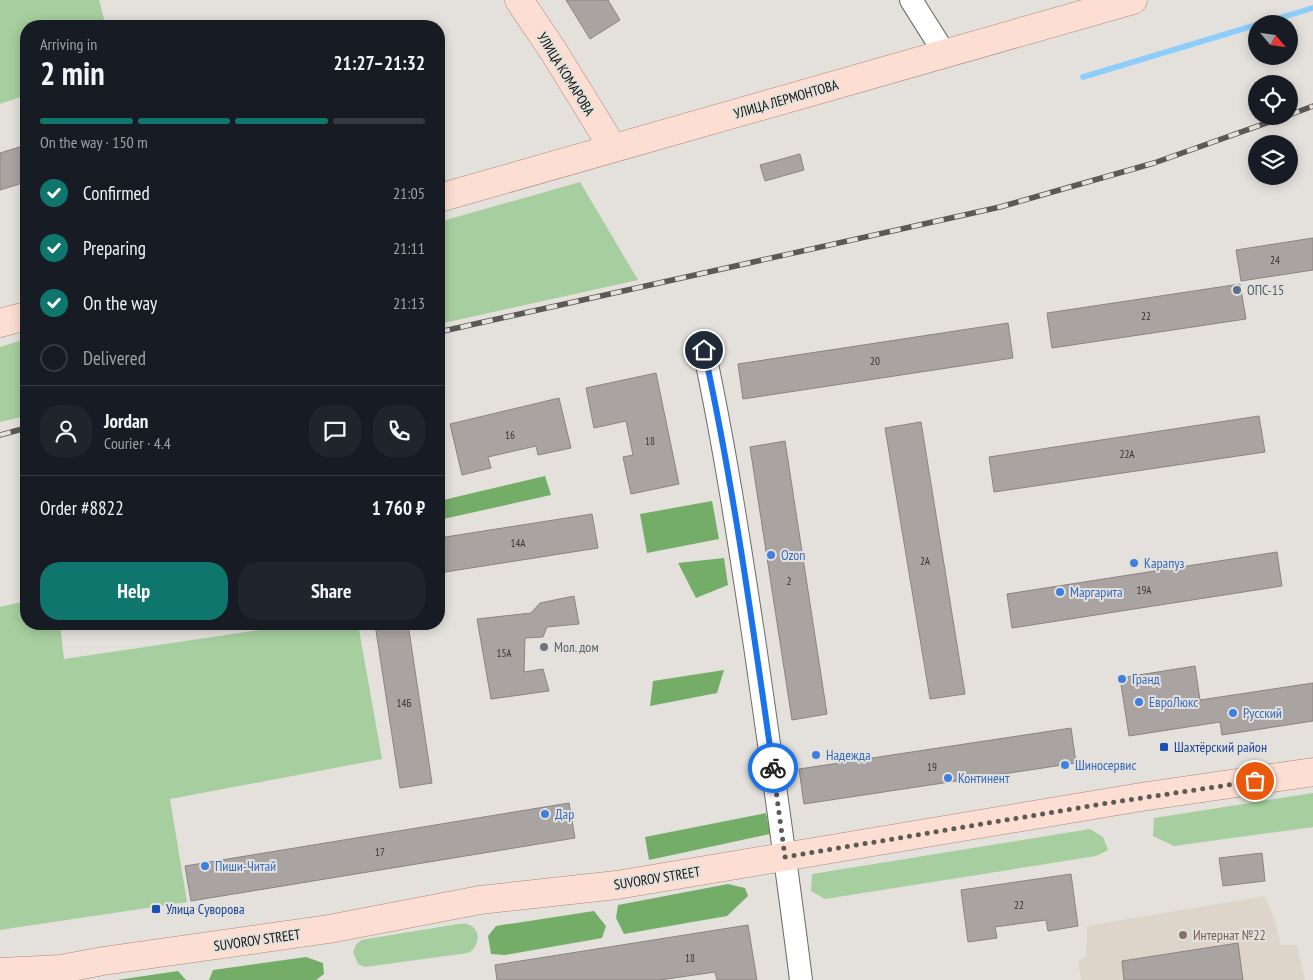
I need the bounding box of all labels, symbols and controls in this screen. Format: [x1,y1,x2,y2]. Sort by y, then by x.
north arrow [1248,15,1298,65]
map controls [1248,15,1298,185]
street label: УЛИЦА КОМАРОВА [533,29,599,119]
text: Arriving in [40,34,97,54]
text: 21:27–21:32 [333,51,425,75]
text: 2 min [40,52,105,94]
street label: УЛИЦА ЛЕРМОНТОВА [732,75,841,123]
button: locate [1248,75,1298,125]
text: On the way · 150 m [40,132,148,152]
button: layers [1248,135,1298,185]
icon: check [40,179,68,207]
text: Confirmed [83,181,150,205]
text: 21:05 [393,183,425,203]
icon: check [40,234,68,262]
text: Preparing [83,236,146,260]
text: 21:11 [393,238,425,258]
house number: 24 [1270,253,1280,267]
place label: ОПС-15 [1247,281,1284,299]
marker: ОПС-15 [1231,284,1243,296]
icon: check [40,289,68,317]
text: On the way [83,291,157,315]
text: 21:13 [393,293,425,313]
house number: 22 [1141,309,1151,323]
pin [683,329,725,371]
icon: home [690,336,718,364]
text: Delivered [83,346,146,370]
house number: 20 [870,354,880,368]
button: person [40,405,92,457]
button: chat [309,405,361,457]
button: phone [373,405,425,457]
text: Jordan [104,409,148,433]
house number: 16 [505,428,515,442]
text: Courier · 4.4 [104,433,171,453]
house number: 18 [645,434,655,448]
house number: 22А [1119,447,1135,461]
text: Order #8822 [40,496,124,520]
text: 1 760 ₽ [372,496,425,520]
house number: 14А [510,536,526,550]
place label: Ozon [781,546,806,564]
marker: Ozon [765,549,777,561]
house number: 2А [920,554,931,568]
place label: Карапуз [1144,554,1184,572]
marker: Карапуз [1128,557,1140,569]
button: Help [40,562,228,620]
button: Share [238,562,425,620]
house number: 2 [787,574,792,588]
place label: Маргарита [1070,583,1123,601]
house number: 19А [1136,583,1152,597]
marker: Маргарита [1054,586,1066,598]
place label: Мол. дом [554,638,599,656]
marker: Мол. дом [538,641,550,653]
house number: 15А [496,646,512,660]
place label: Гранд [1132,670,1160,688]
marker: Гранд [1116,673,1128,685]
place label: ЕвроЛюкс [1149,693,1198,711]
house number: 14Б [397,696,412,710]
marker: ЕвроЛюкс [1133,696,1145,708]
place label: Русский [1243,704,1282,722]
marker: Русский [1227,707,1239,719]
place label: Шахтёрский район [1174,738,1267,756]
marker: Шахтёрский район [1158,741,1170,753]
courier [748,743,798,793]
place label: Надежда [826,746,870,764]
marker: Надежда [810,749,822,761]
icon: bike [759,754,787,782]
place label: Шиносервис [1075,756,1136,774]
marker: Шиносервис [1059,759,1071,771]
house number: 19 [927,760,937,774]
pin [1234,760,1276,802]
icon: bag [1241,767,1269,795]
place label: Континент [958,769,1010,787]
marker: Континент [942,772,954,784]
place label: Дар [555,805,574,823]
marker: Дар [539,808,551,820]
house number: 17 [375,845,385,859]
place label: Пиши-Читай [215,857,276,875]
marker: Пиши-Читай [199,860,211,872]
street label: SUVOROV STREET [613,862,702,894]
house number: 22 [1014,898,1024,912]
place label: Улица Суворова [166,900,244,918]
marker: Улица Суворова [150,903,162,915]
street label: SUVOROV STREET [213,925,302,955]
place label: Интернат №22 [1193,926,1266,944]
marker: Интернат №22 [1177,929,1189,941]
house number: 18 [685,951,695,965]

